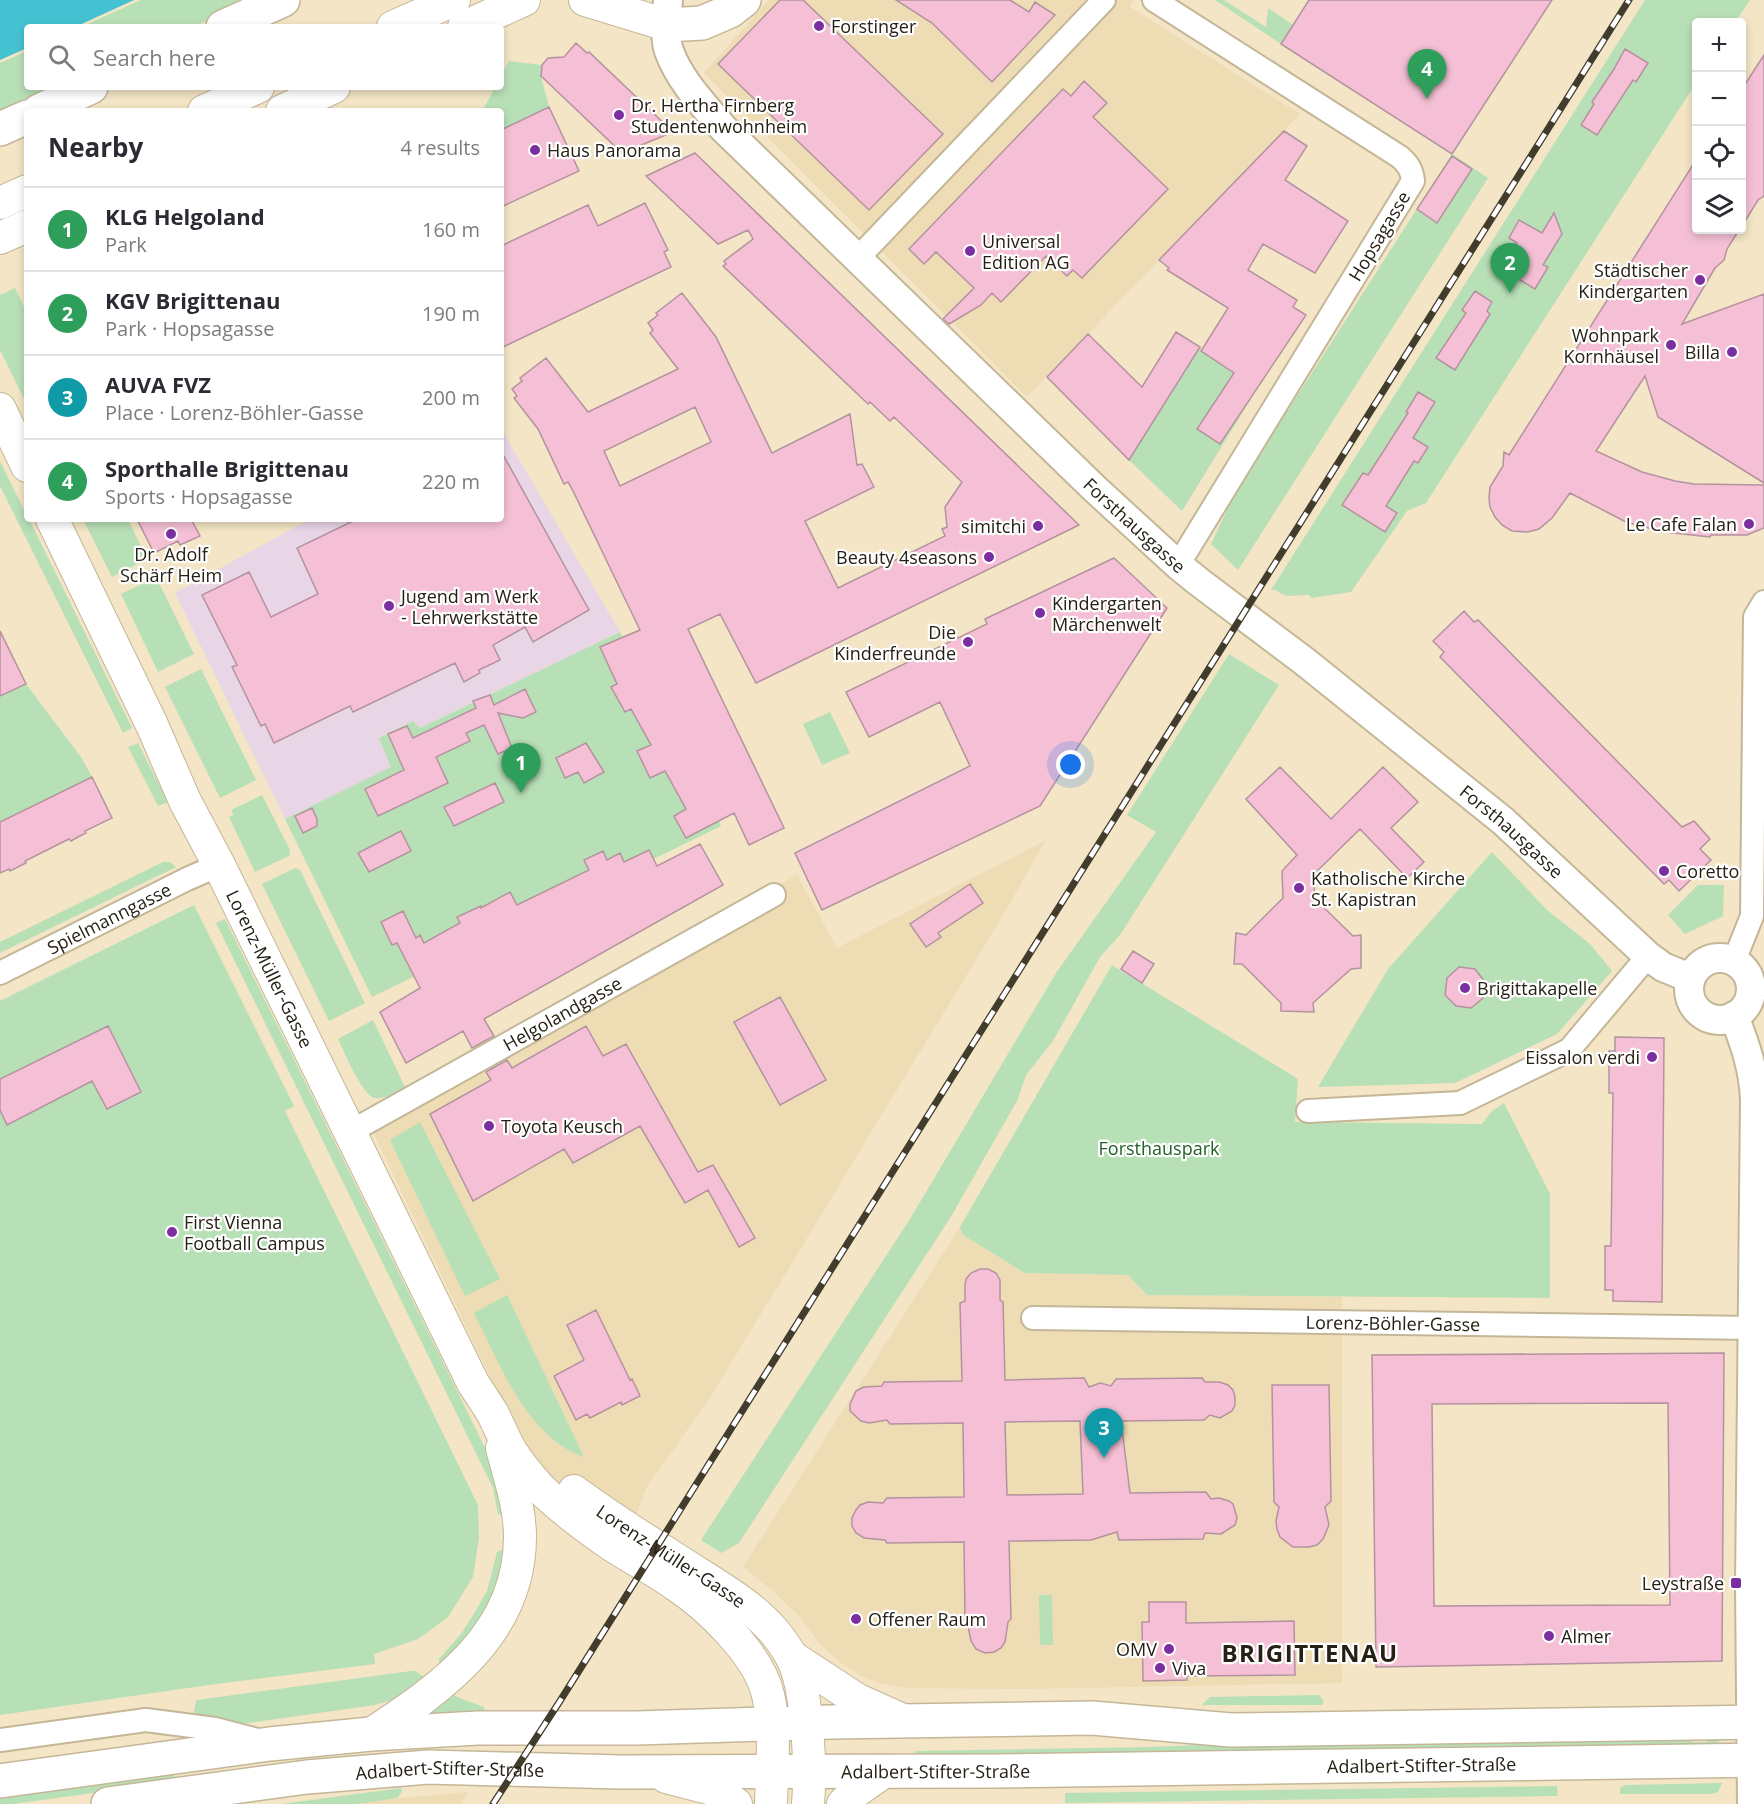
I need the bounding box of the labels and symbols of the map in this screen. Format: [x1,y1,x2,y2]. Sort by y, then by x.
place label: Forstinger [831,14,917,38]
marker: Forstinger [812,19,826,33]
pin: 4 [1408,50,1446,99]
place label: Dr. Hertha Firnberg Studentenwohnheim [631,93,807,138]
marker: Dr. Hertha Firnberg Studentenwohnheim [612,108,626,122]
place label: Haus Panorama [547,138,681,162]
marker: Haus Panorama [528,143,542,157]
street label: Hopsagasse [1343,187,1415,285]
place label: Universal Edition AG [982,229,1070,274]
marker: Universal Edition AG [963,244,977,258]
pin: 2 [1490,244,1530,293]
place label: Städtischer Kindergarten [1578,258,1689,303]
marker: Städtischer Kindergarten [1693,273,1707,287]
place label: Wohnpark Kornhäusel [1563,323,1660,368]
marker: Wohnpark Kornhäusel [1664,338,1678,352]
place label: Billa [1685,340,1720,364]
marker: Billa [1725,345,1739,359]
street label: Forsthausgasse [1079,472,1190,578]
place label: Le Cafe Falan [1626,512,1737,536]
place label: simitchi [961,514,1026,538]
marker: Le Cafe Falan [1742,517,1756,531]
marker: simitchi [1031,519,1045,533]
marker: Dr. Adolf Schärf Heim [164,527,178,541]
place label: Dr. Adolf Schärf Heim [120,542,222,587]
place label: Beauty 4seasons [836,545,977,569]
marker: Beauty 4seasons [982,550,996,564]
place label: Jugend am Werk - Lehrwerkstätte [399,584,539,629]
place label: Kindergarten Märchenwelt [1052,591,1162,636]
marker: Jugend am Werk - Lehrwerkstätte [382,599,396,613]
marker: Kindergarten Märchenwelt [1033,606,1047,620]
place label: Die Kinderfreunde [834,620,956,665]
marker: Die Kinderfreunde [961,635,975,649]
pin: 1 [502,744,540,793]
your location [1056,750,1085,779]
street label: Forsthausgasse [1455,779,1569,883]
place label: Coretto [1676,859,1739,883]
marker: Coretto [1657,864,1671,878]
place label: Katholische Kirche St. Kapistran [1311,866,1465,911]
street label: Spielmanngasse [43,877,175,959]
marker: Katholische Kirche St. Kapistran [1292,881,1306,895]
street label: Lorenz-Müller-Gasse [221,886,319,1052]
street label: Helgolandgasse [499,971,626,1056]
place label: Brigittakapelle [1477,976,1597,1000]
marker: Brigittakapelle [1458,981,1472,995]
place label: Eissalon verdi [1525,1045,1640,1069]
marker: Eissalon verdi [1645,1050,1659,1064]
place label: Toyota Keusch [501,1114,623,1138]
marker: Toyota Keusch [482,1119,496,1133]
park label: Forsthauspark [1099,1136,1220,1160]
place label: First Vienna Football Campus [184,1210,325,1255]
marker: First Vienna Football Campus [165,1225,179,1239]
street label: Lorenz-Böhler-Gasse [1305,1310,1480,1336]
pin: 3 [1084,1408,1124,1458]
street label: Lorenz-Müller-Gasse [592,1499,751,1613]
place label: Leystraße [1642,1571,1724,1595]
marker: Leystraße [1729,1576,1743,1590]
place label: Offener Raum [868,1607,986,1631]
marker: Offener Raum [849,1612,863,1626]
place label: Almer [1561,1624,1612,1648]
marker: Almer [1542,1629,1556,1643]
district label: BRIGITTENAU [1221,1636,1399,1669]
place label: OMV [1116,1637,1157,1661]
marker: OMV [1162,1642,1176,1656]
place label: Viva [1172,1656,1206,1680]
marker: Viva [1153,1661,1167,1675]
street label: Adalbert-Stifter-Straße [1327,1752,1516,1778]
street label: Adalbert-Stifter-Straße [354,1755,545,1785]
street label: Adalbert-Stifter-Straße [841,1759,1030,1783]

